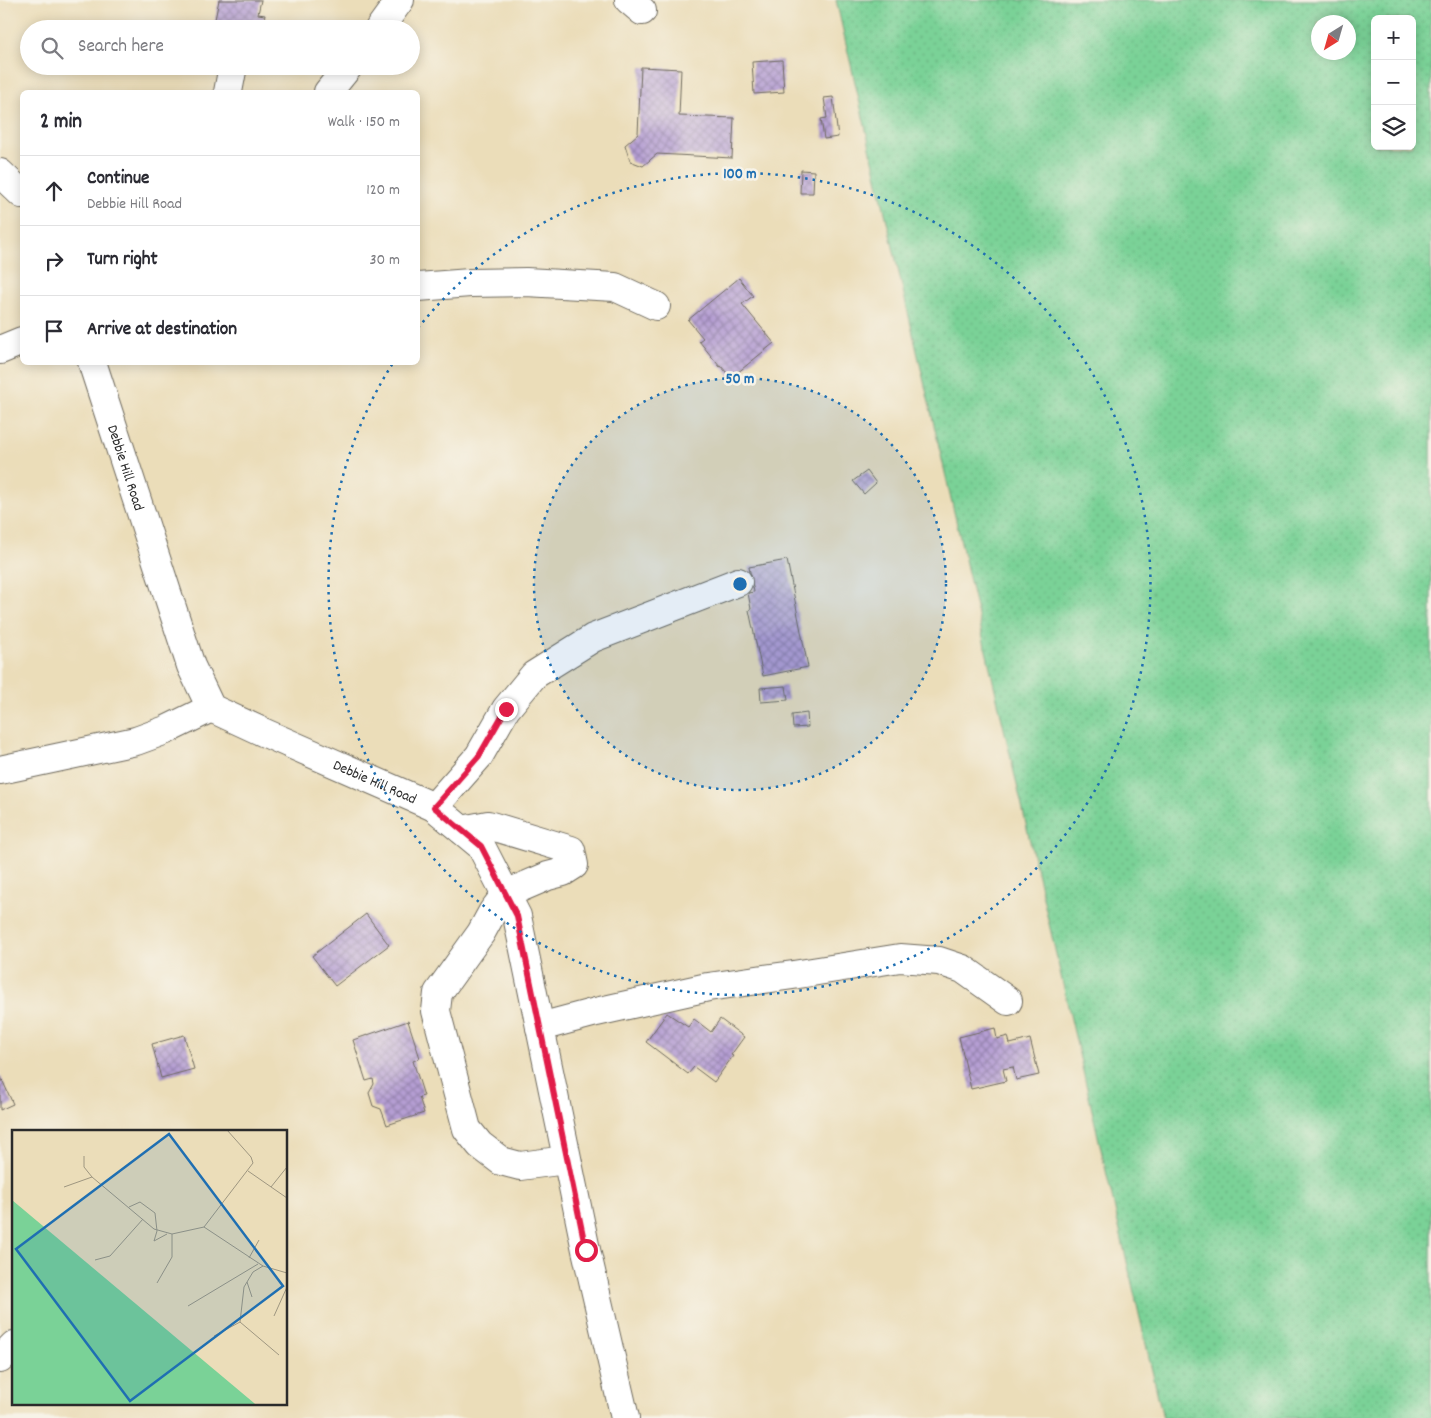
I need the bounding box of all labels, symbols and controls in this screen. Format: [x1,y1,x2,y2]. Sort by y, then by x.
north arrow [1311,15,1356,60]
map controls [1371,15,1416,150]
button: + [1371,15,1416,60]
search box [20,20,420,75]
icon: search [38,34,66,62]
text: Search here [78,34,164,61]
button: − [1371,60,1416,105]
button: layers [1371,105,1416,150]
text: 2 min [40,108,82,138]
text: Walk · 150 m [328,111,400,134]
text: 100 m [723,164,757,186]
text: Continue [87,166,149,193]
icon: ahead [40,177,68,205]
text: 120 m [366,179,400,202]
text: Debbie Hill Road [87,193,182,216]
icon: right [40,247,68,275]
text: Turn right [87,247,158,274]
text: 30 m [370,249,400,272]
icon: arrive [40,317,68,345]
text: Arrive at destination [87,317,237,344]
text: 50 m [726,369,754,391]
street label: Debbie Hill Road [100,422,149,514]
centre of rings [731,575,749,593]
route end [495,698,518,721]
street label: Debbie Hill Road [329,755,420,811]
inset map [12,1130,288,1406]
route start [575,1239,598,1262]

